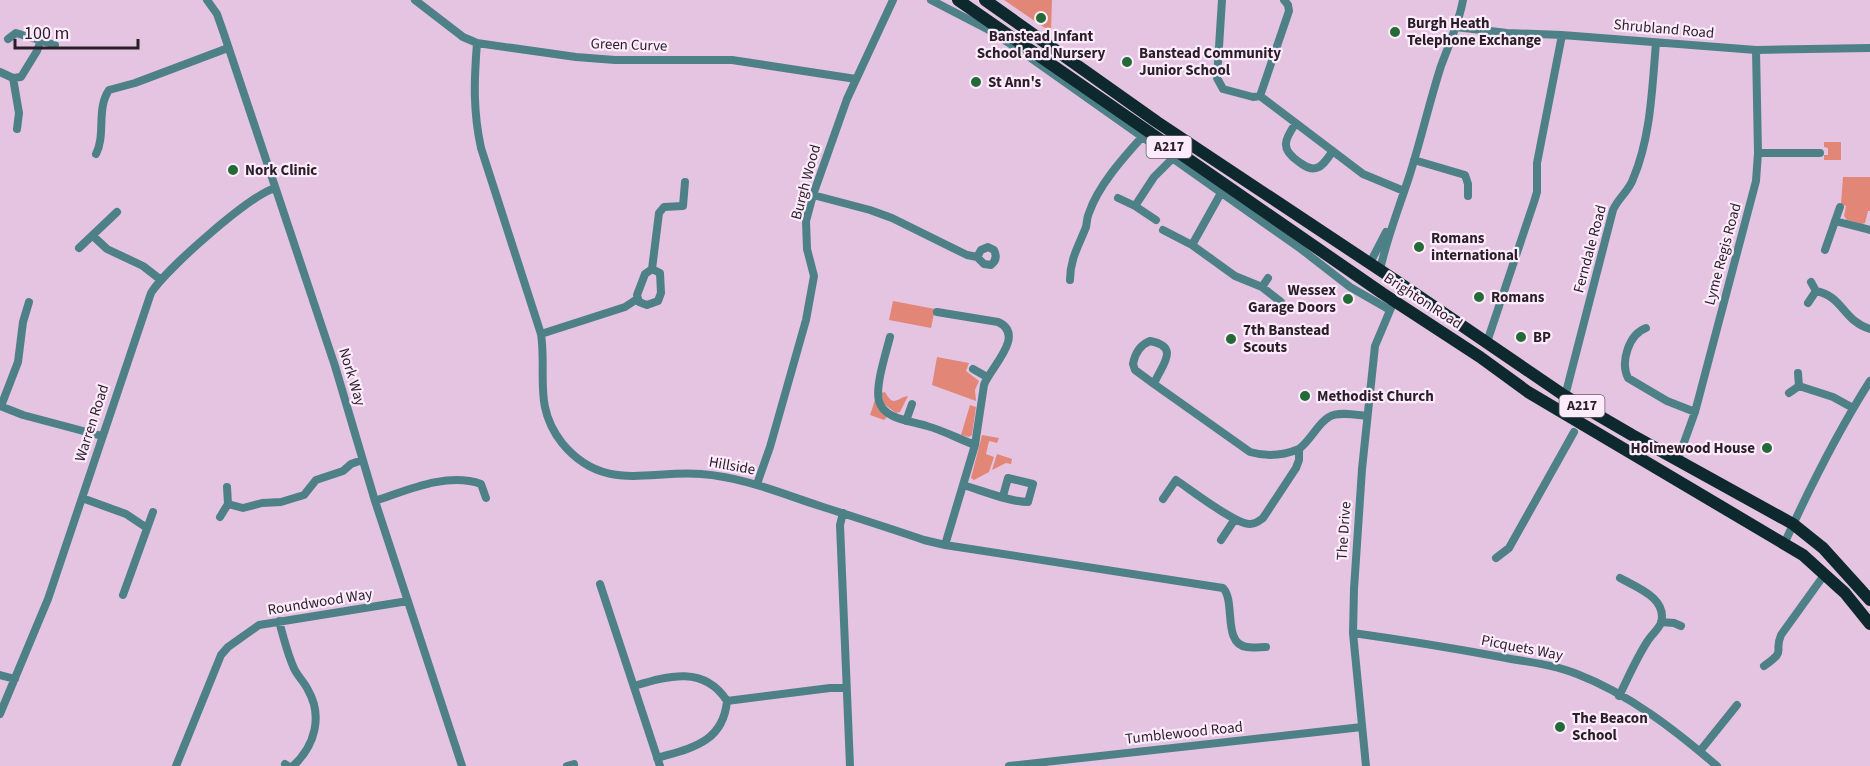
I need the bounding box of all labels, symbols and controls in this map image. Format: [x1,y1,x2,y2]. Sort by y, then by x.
marker: Banstead Infant School and Nursery [1034,11,1048,25]
scale bar [15,12,138,50]
place label: Burgh Heath Telephone Exchange [1407,13,1542,51]
street label: Shrubland Road [1613,14,1715,44]
text: 100 m [24,21,69,46]
marker: Burgh Heath Telephone Exchange [1388,25,1402,39]
place label: Banstead Infant School and Nursery [977,26,1105,64]
street label: Green Curve [590,33,668,57]
place label: Banstead Community Junior School [1139,43,1281,81]
marker: Banstead Community Junior School [1120,55,1134,69]
place label: St Ann's [988,72,1042,93]
marker: St Ann's [969,75,983,89]
road number: A217 [1146,136,1192,158]
street label: Burgh Wood [786,142,826,222]
place label: Nork Clinic [245,160,317,181]
marker: Nork Clinic [226,163,240,177]
street label: Lyme Regis Road [1699,201,1747,307]
street label: Ferndale Road [1568,203,1612,295]
place label: Romans international [1431,228,1519,266]
marker: Romans international [1412,240,1426,254]
street label: Brighton Road [1380,268,1466,334]
place label: Wessex Garage Doors [1248,280,1336,318]
place label: Romans [1491,287,1545,308]
marker: Romans [1472,290,1486,304]
marker: Wessex Garage Doors [1341,292,1355,306]
place label: 7th Banstead Scouts [1243,320,1330,358]
place label: BP [1533,327,1551,348]
marker: BP [1514,330,1528,344]
marker: 7th Banstead Scouts [1224,332,1238,346]
street label: Nork Way [333,345,371,409]
street label: Warren Road [70,382,114,464]
place label: Methodist Church [1317,386,1434,407]
marker: Methodist Church [1298,389,1312,403]
road number: A217 [1560,395,1604,417]
place label: Holmewood House [1631,438,1755,459]
marker: Holmewood House [1760,441,1774,455]
street label: Hillside [707,452,757,480]
street label: The Drive [1331,501,1357,561]
street label: Roundwood Way [266,583,374,621]
street label: Picquets Way [1479,630,1565,666]
place label: The Beacon School [1572,708,1648,746]
street label: Tumblewood Road [1124,716,1244,750]
marker: The Beacon School [1553,720,1567,734]

